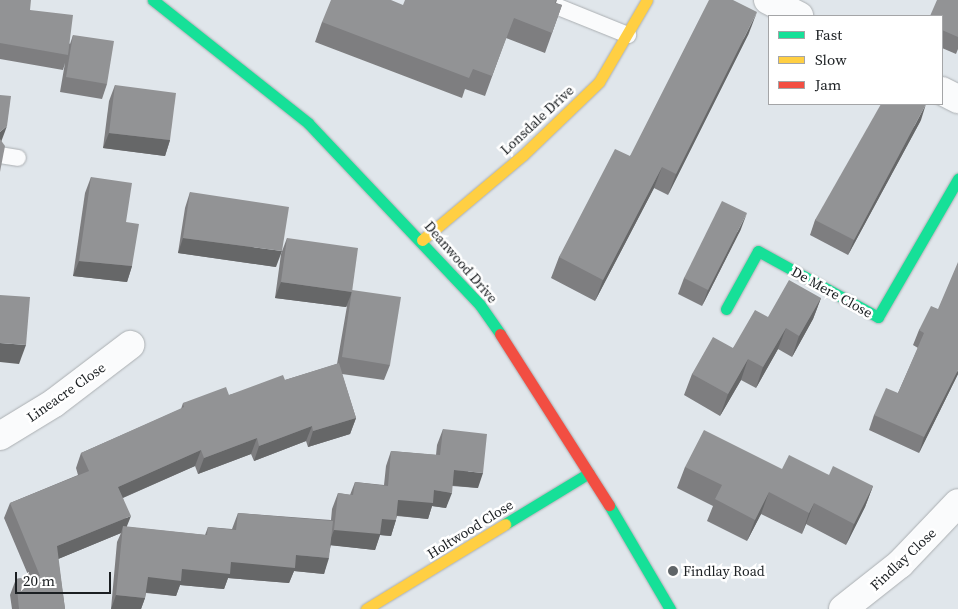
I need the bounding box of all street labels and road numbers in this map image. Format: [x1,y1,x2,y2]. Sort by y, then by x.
street label: Lonsdale Drive [497,82,577,158]
street label: Deanwood Drive [421,218,501,306]
street label: De Mere Close [789,263,875,321]
street label: Lineacre Close [23,359,109,425]
street label: Holtwood Close [424,496,516,562]
street label: Findlay Close [867,524,939,594]

